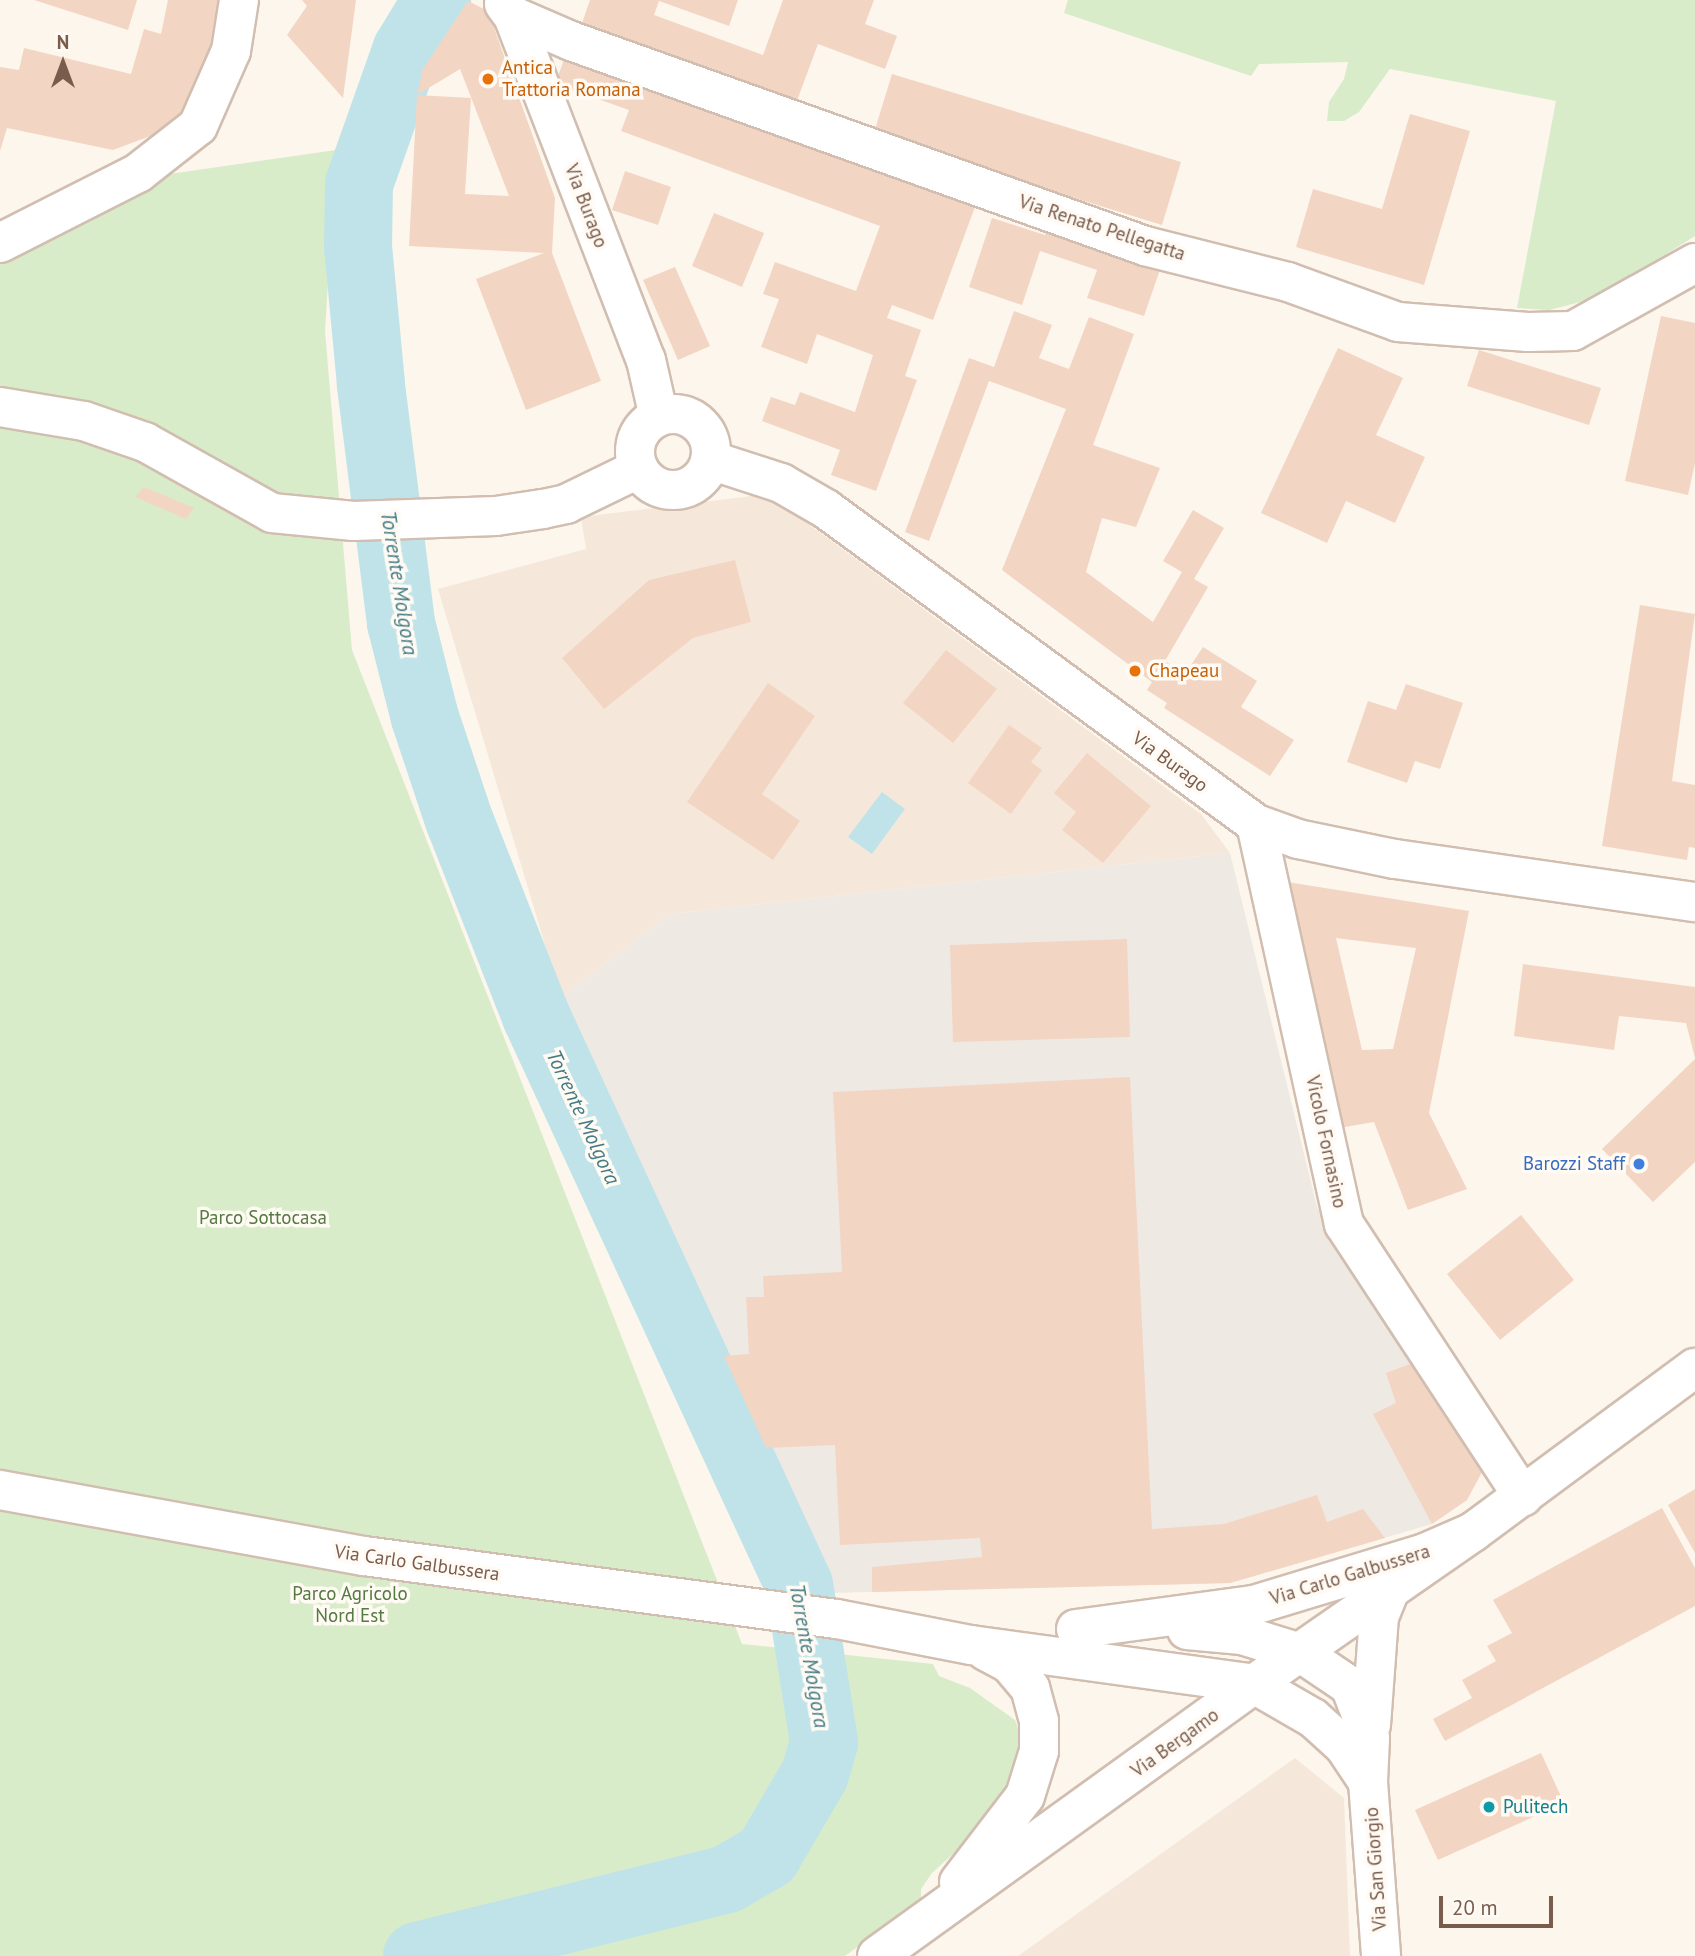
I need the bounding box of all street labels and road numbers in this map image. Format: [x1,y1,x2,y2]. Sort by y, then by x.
street label: Via Burago [560,161,612,251]
street label: Via Renato Pellegatta [1016,190,1188,266]
street label: Via Burago [1128,727,1212,797]
street label: Vicolo Fornasino [1301,1074,1351,1210]
street label: Via Carlo Galbussera [333,1540,501,1586]
street label: Via Carlo Galbussera [1267,1540,1433,1610]
street label: Via Bergamo [1127,1704,1223,1782]
street label: Via San Giorgio [1360,1806,1392,1932]

